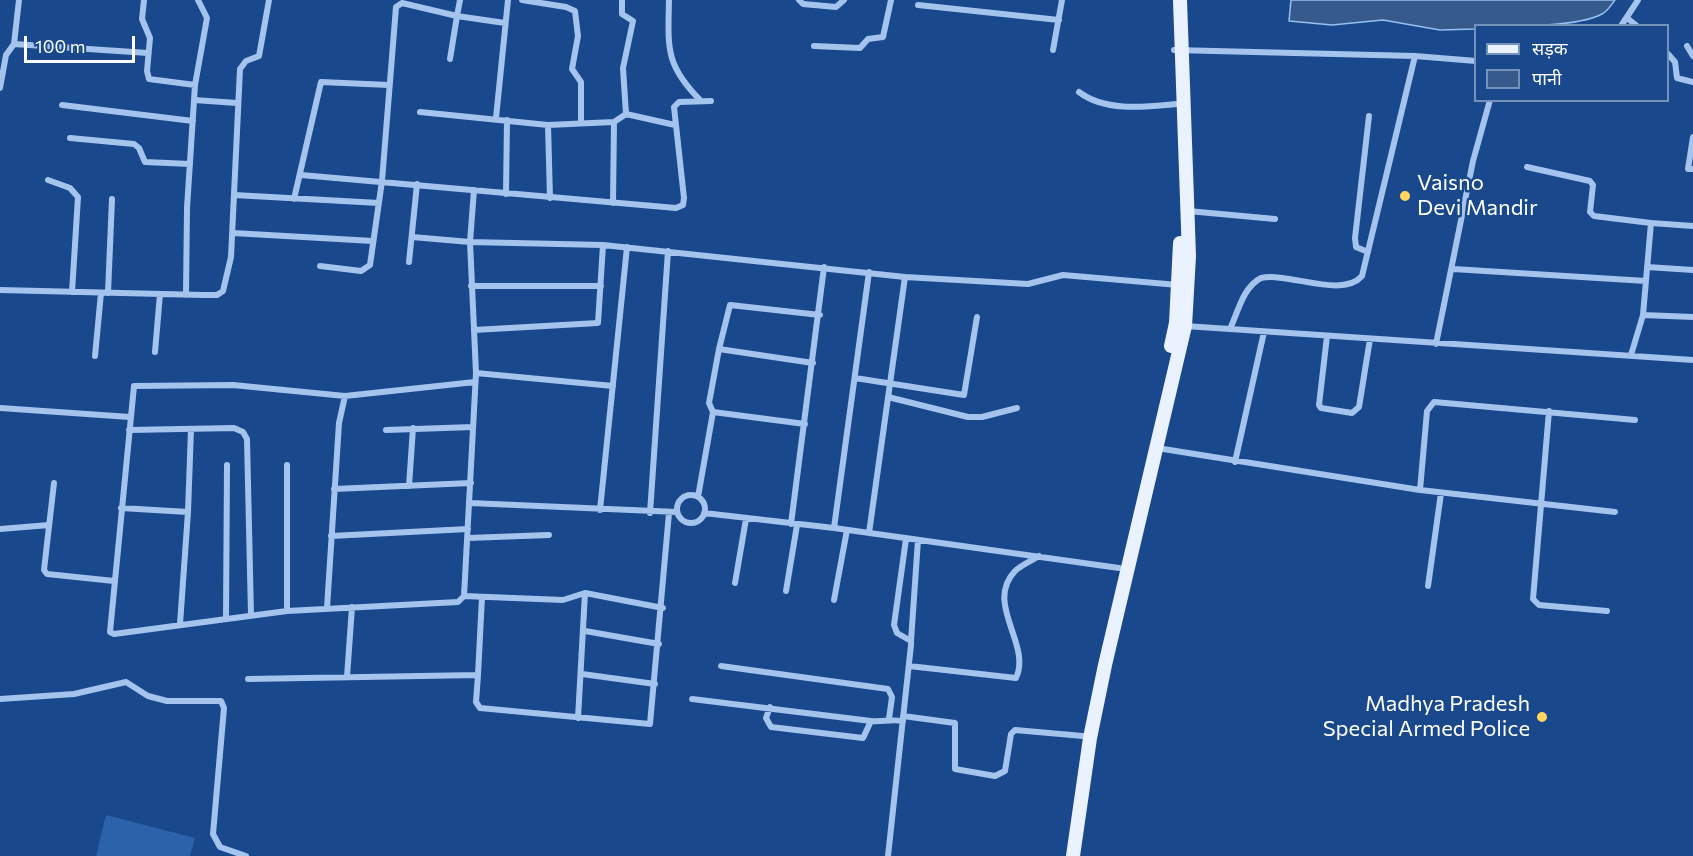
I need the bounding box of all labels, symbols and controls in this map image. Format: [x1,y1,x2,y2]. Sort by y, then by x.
scale bar [27,24,138,62]
legend [1474,24,1669,102]
text: 100 m [35,35,85,57]
text: सड़क [1532,37,1568,59]
text: पानी [1532,67,1562,89]
place label: Vaisno Devi Mandir [1417,170,1538,222]
marker: Vaisno Devi Mandir [1398,189,1412,203]
place label: Madhya Pradesh Special Armed Police [1323,691,1530,742]
marker: Madhya Pradesh Special Armed Police [1535,710,1549,724]

